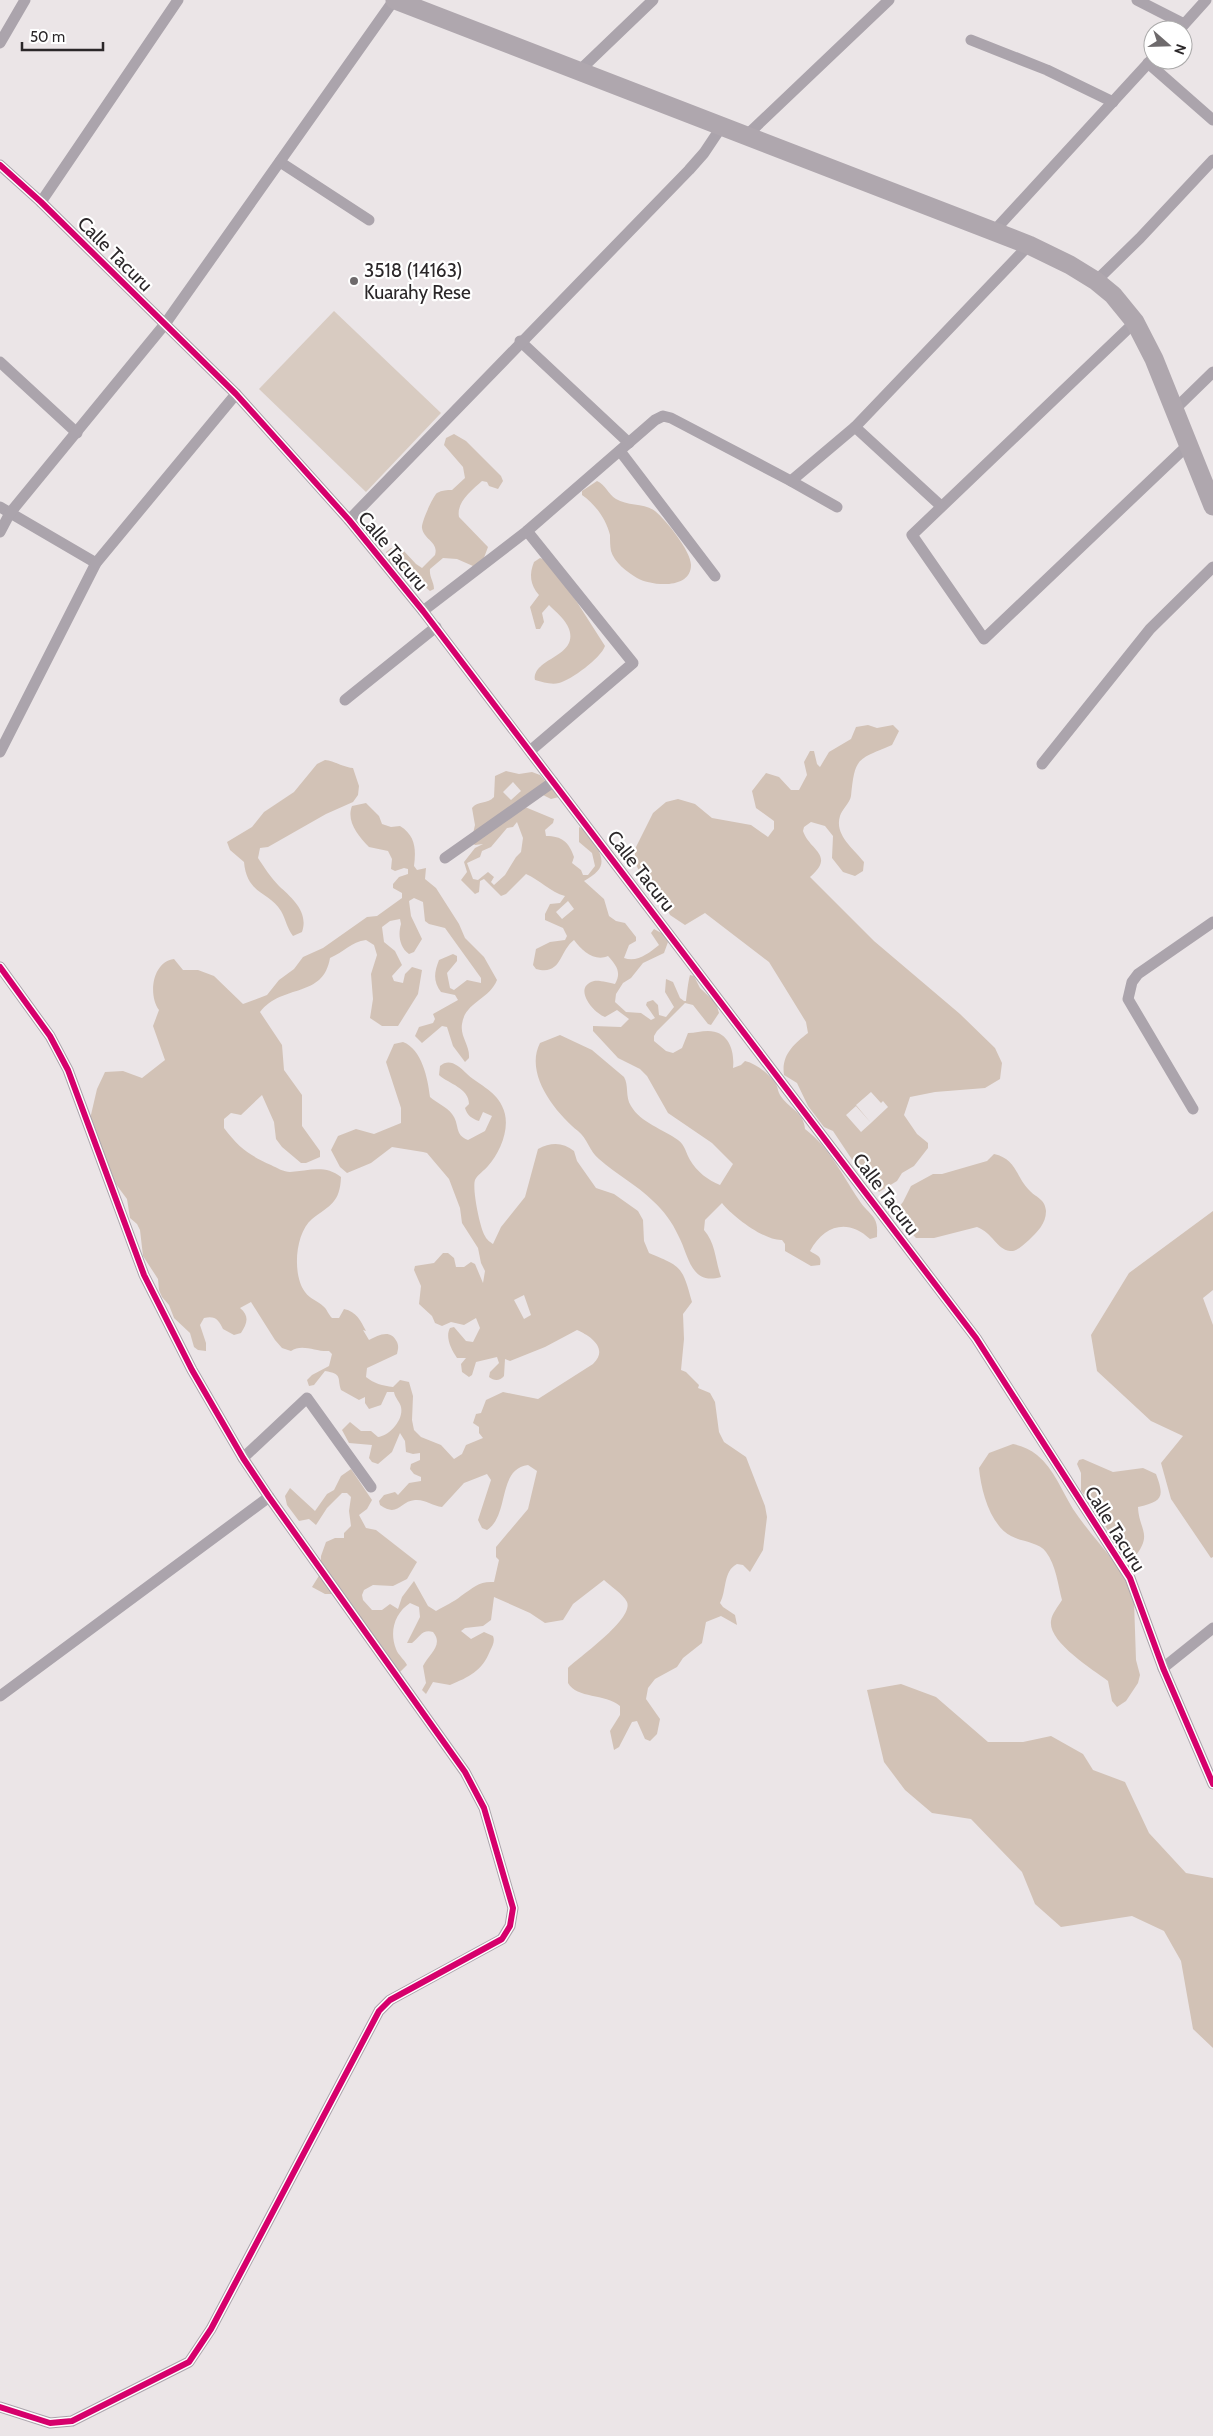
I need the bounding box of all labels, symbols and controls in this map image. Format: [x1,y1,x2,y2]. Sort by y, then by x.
scale bar [22,20,104,52]
north arrow [1143,20,1193,70]
text: 50 m [30,28,65,46]
text: N [1170,42,1190,57]
street label: Calle Tacuru [73,212,157,296]
place label: 3518 (14163) Kuarahy Rese [364,259,471,304]
marker: 3518 (14163) Kuarahy Rese [348,275,360,287]
street label: Calle Tacuru [353,507,433,595]
street label: Calle Tacuru [602,826,680,916]
street label: Calle Tacuru [848,1149,924,1239]
street label: Calle Tacuru [1080,1482,1150,1576]

